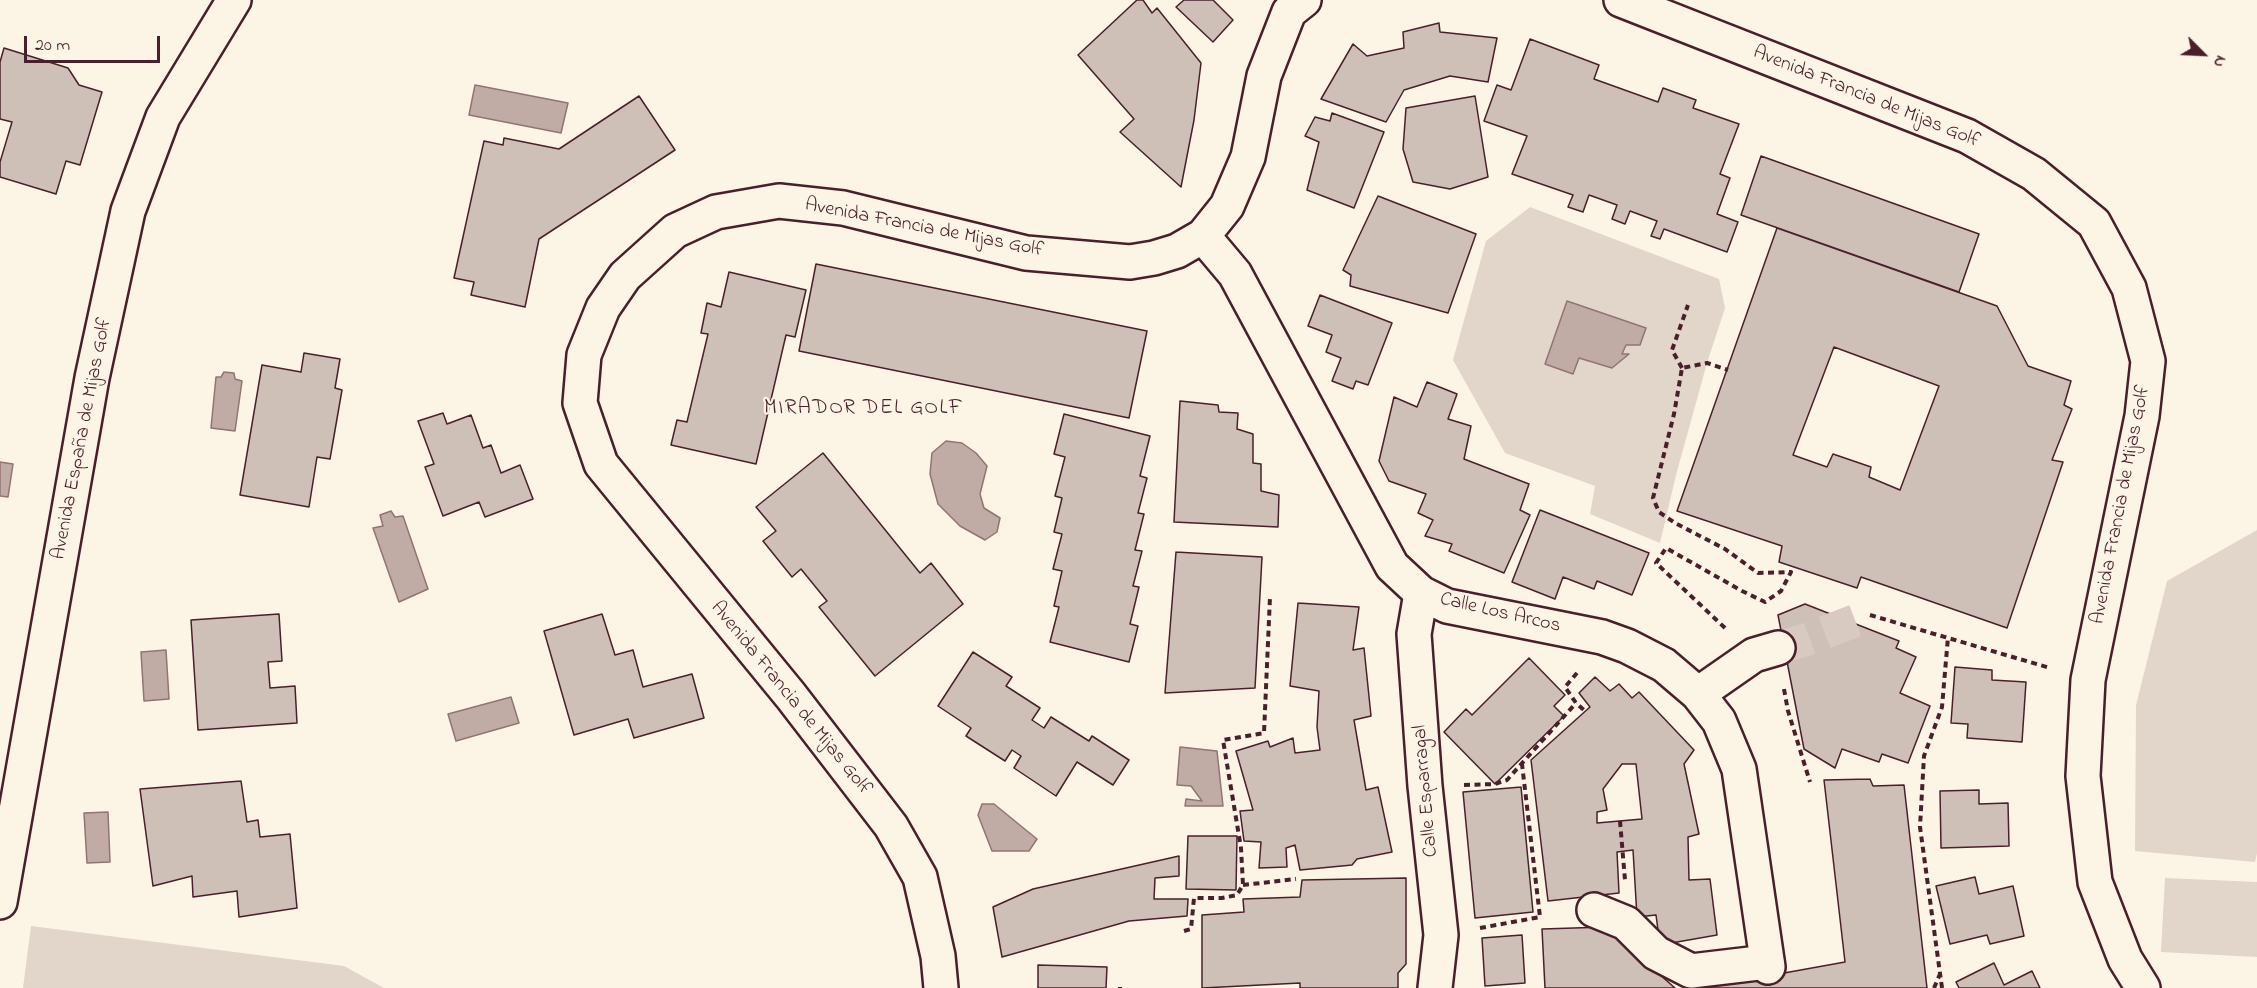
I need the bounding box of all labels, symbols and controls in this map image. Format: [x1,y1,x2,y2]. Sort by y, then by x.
scale bar [27,24,164,62]
north arrow [2173,24,2233,84]
text: 20 m [35,33,70,59]
street label: Avenida Francia de Mijas Golf [1749,41,1983,155]
text: N [2206,52,2233,71]
street label: Avenida Francia de Mijas Golf [803,194,1045,264]
street label: Avenida España de Mijas Golf [48,316,118,562]
street label: Avenida Francia de Mijas Golf [2087,384,2157,626]
district label: MIRADOR DEL GOLF [764,397,964,423]
street label: Calle Los Arcos [1437,588,1563,640]
street label: Avenida Francia de Mijas Golf [704,597,876,801]
street label: Calle Esparragal [1409,724,1445,858]

